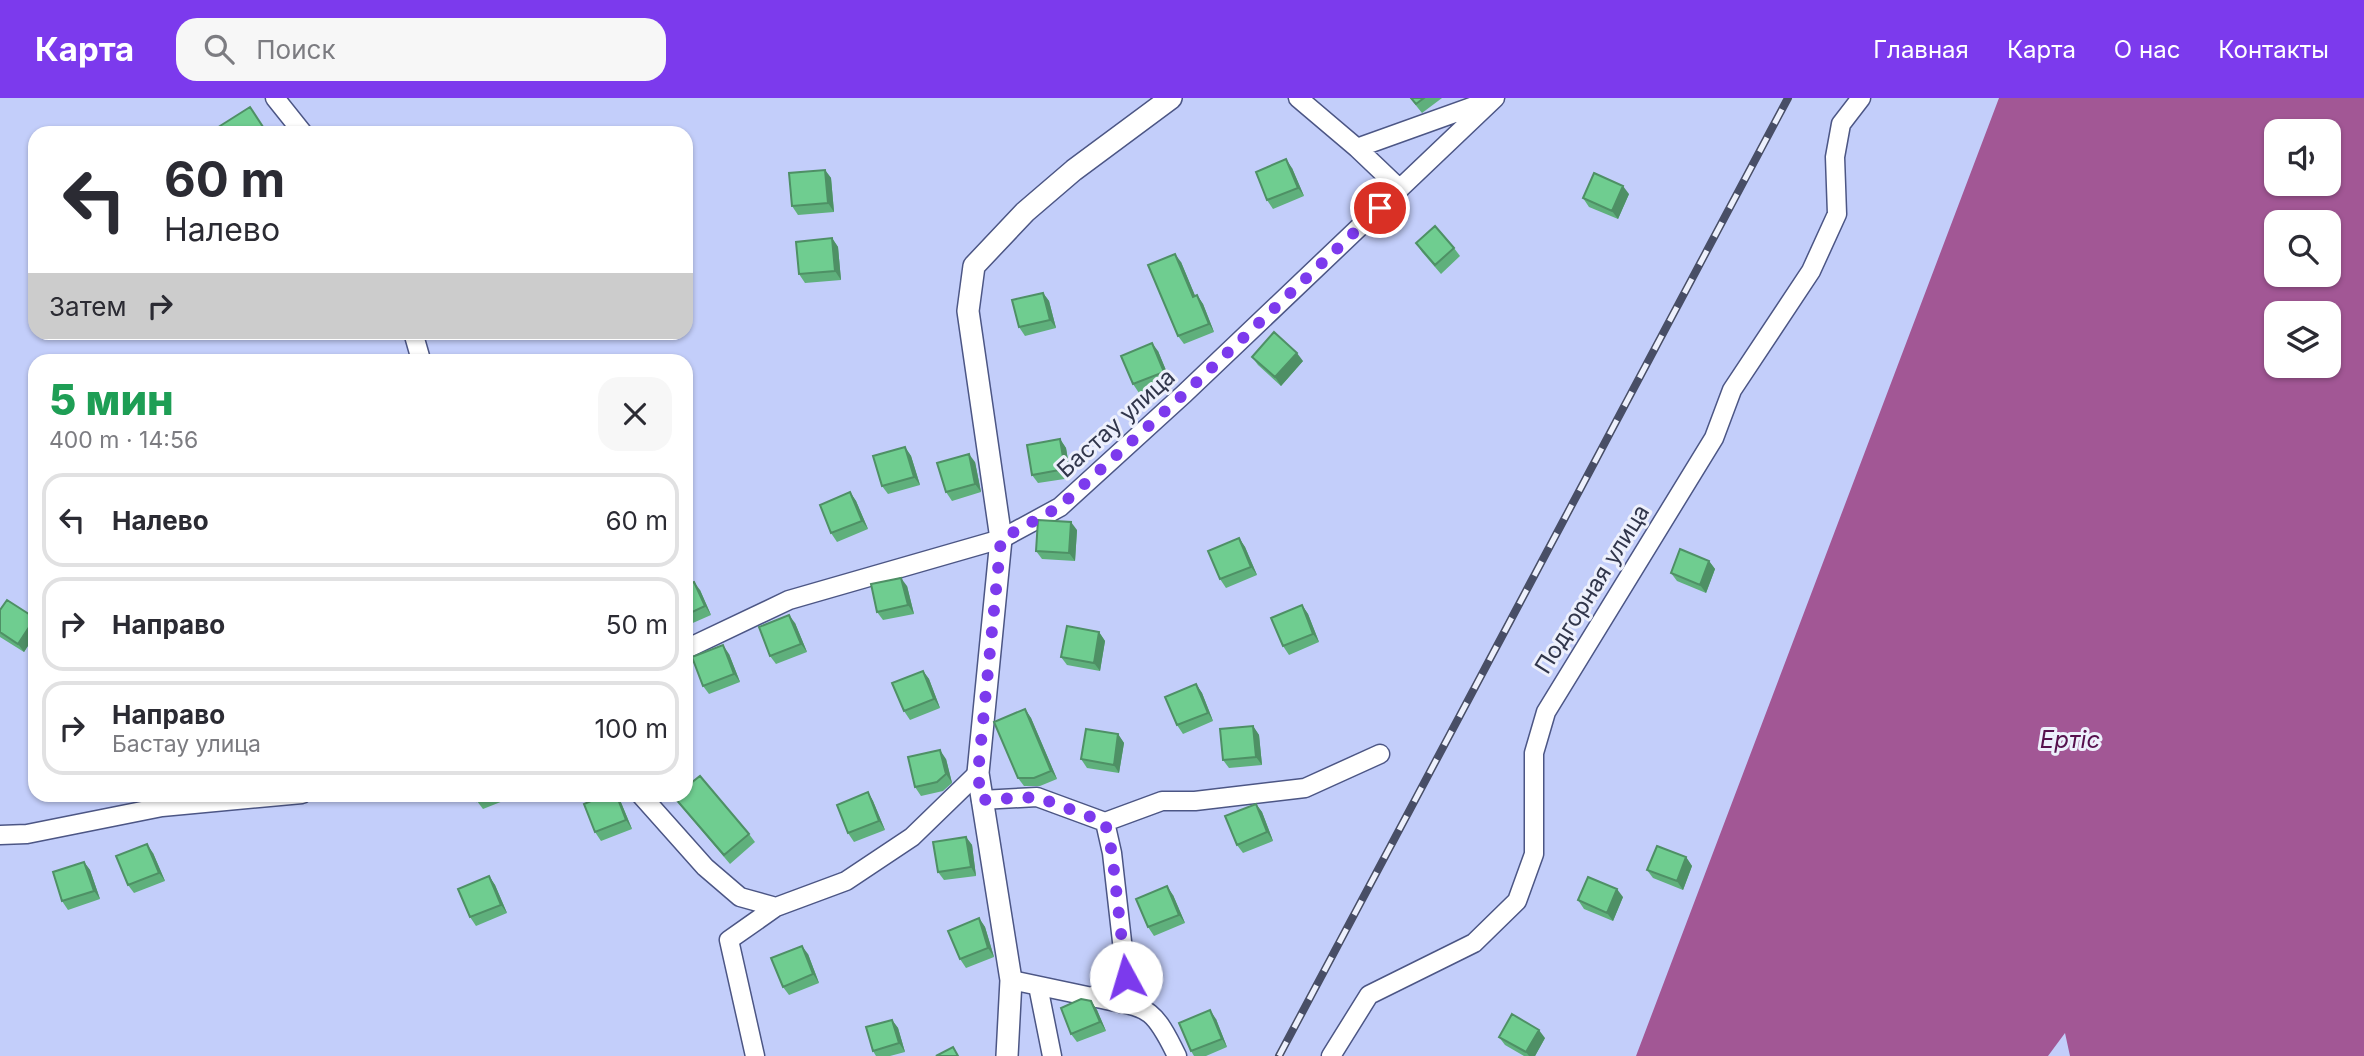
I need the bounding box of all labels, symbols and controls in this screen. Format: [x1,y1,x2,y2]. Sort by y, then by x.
search box [176,18,666,81]
text: Карта [35,29,134,69]
icon: search [200,30,238,68]
text: Поиск [256,34,335,65]
text: Главная [1873,35,1969,64]
text: Карта [2007,35,2076,64]
text: О нас [2114,35,2180,64]
text: Контакты [2218,35,2329,64]
map controls [2264,119,2341,378]
button: sound [2264,119,2341,196]
text: 60 m [164,150,285,209]
icon: left [49,154,140,245]
pin [1350,178,1410,238]
icon: arrive [1361,189,1399,227]
text: Налево [164,210,280,249]
button: search [2264,210,2341,287]
icon: right [141,287,179,325]
text: Затем [49,291,127,322]
button: layers [2264,301,2341,378]
street label: Бастау улица [1051,363,1181,483]
text: 5 мин [49,374,174,425]
button: close [598,377,672,451]
text: 400 m · 14:56 [49,426,198,454]
street label: Подгорная улица [1529,499,1655,679]
icon: left [53,501,91,539]
text: Налево [112,505,209,536]
text: 60 m [605,505,668,536]
icon: right [53,605,91,643]
text: Направо [112,609,225,640]
text: 50 m [606,609,668,640]
text: Направо [112,699,225,730]
icon: right [53,709,91,747]
text: 100 m [595,713,668,744]
water label: Ертіс [2040,725,2100,754]
text: Бастау улица [112,730,261,758]
position arrow [1089,940,1163,1014]

